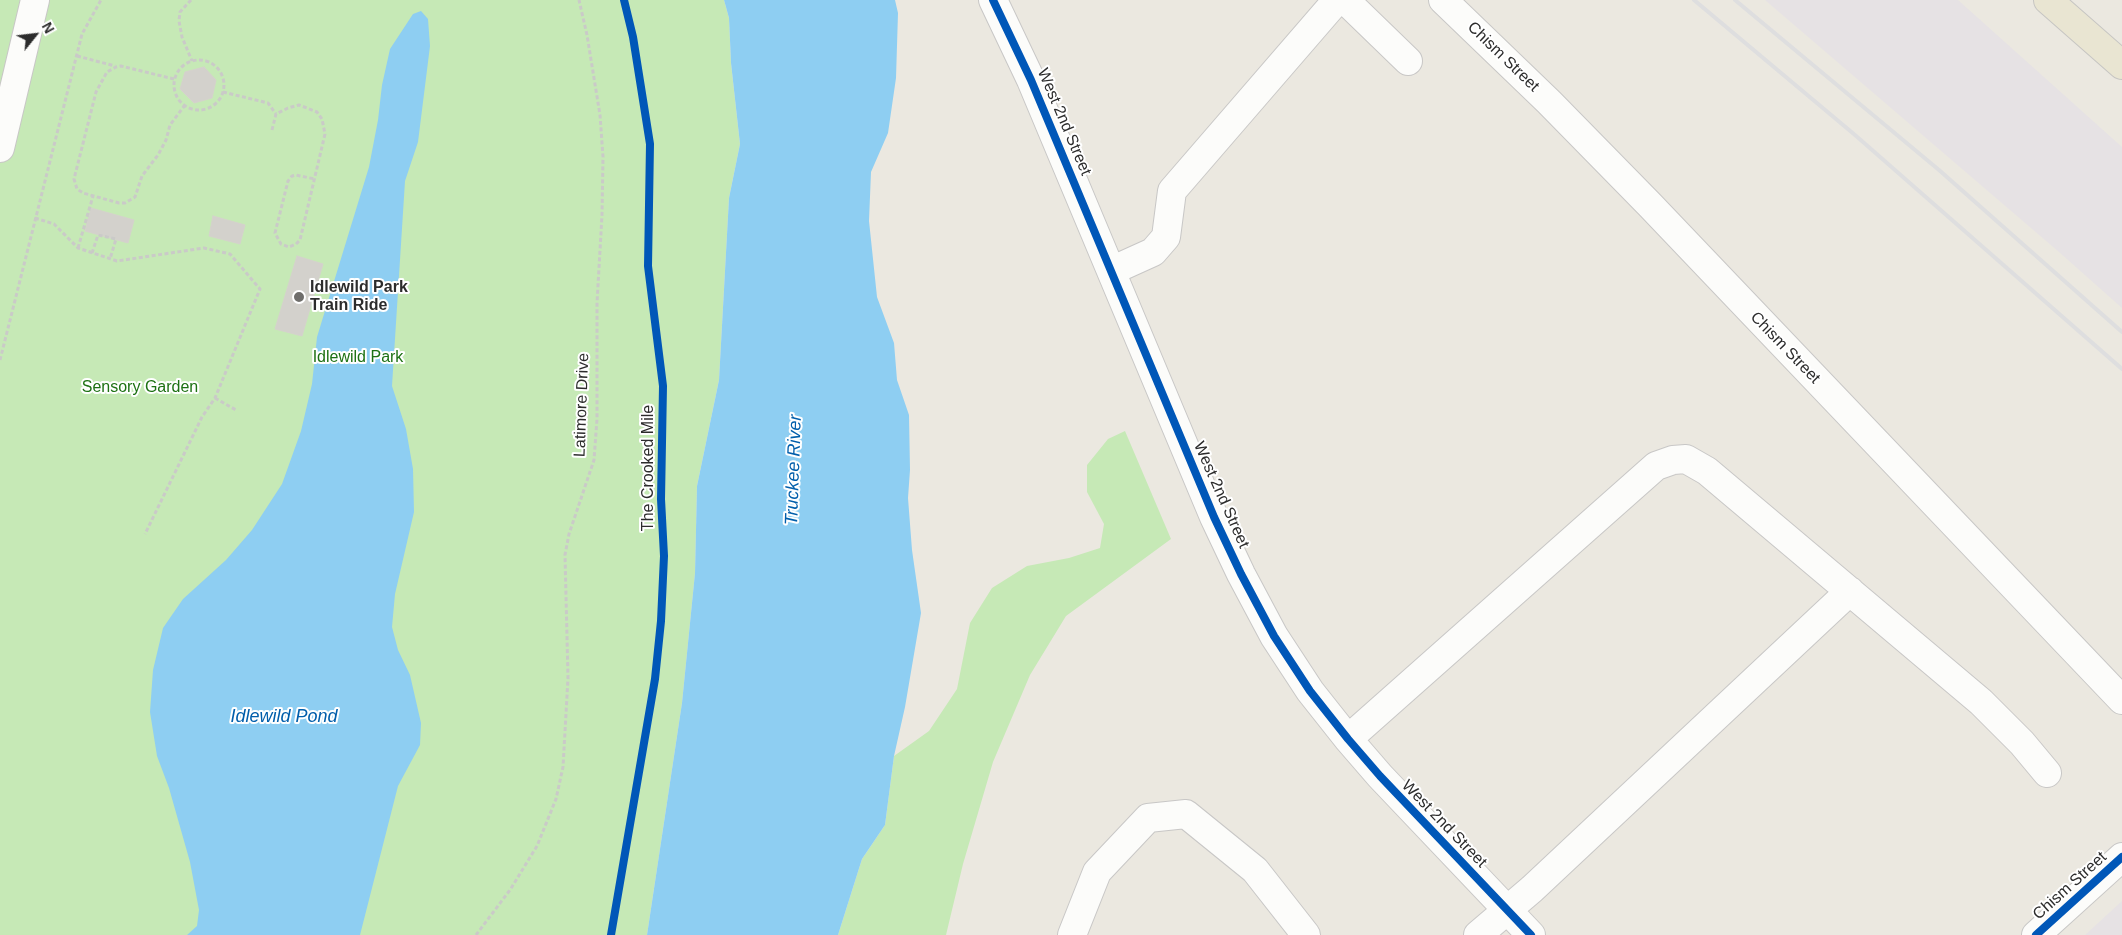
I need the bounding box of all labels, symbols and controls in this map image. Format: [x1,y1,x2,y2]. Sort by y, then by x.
north arrow [10,10,60,60]
street label: Chism Street [1463,18,1543,96]
text: N [39,19,58,36]
street label: West 2nd Street [1033,66,1095,178]
place label: Idlewild Park Train Ride [310,278,408,316]
marker: Idlewild Park Train Ride [292,290,306,304]
street label: Chism Street [1746,308,1824,388]
park label: Idlewild Park [313,348,403,368]
street label: Latimore Drive [571,353,593,457]
park label: Sensory Garden [82,378,198,398]
street label: The Crooked Mile [639,405,659,531]
water label: Truckee River [781,414,807,526]
street label: West 2nd Street [1189,439,1253,551]
water label: Idlewild Pond [230,706,338,728]
street label: West 2nd Street [1397,776,1491,872]
street label: Chism Street [2029,848,2111,924]

